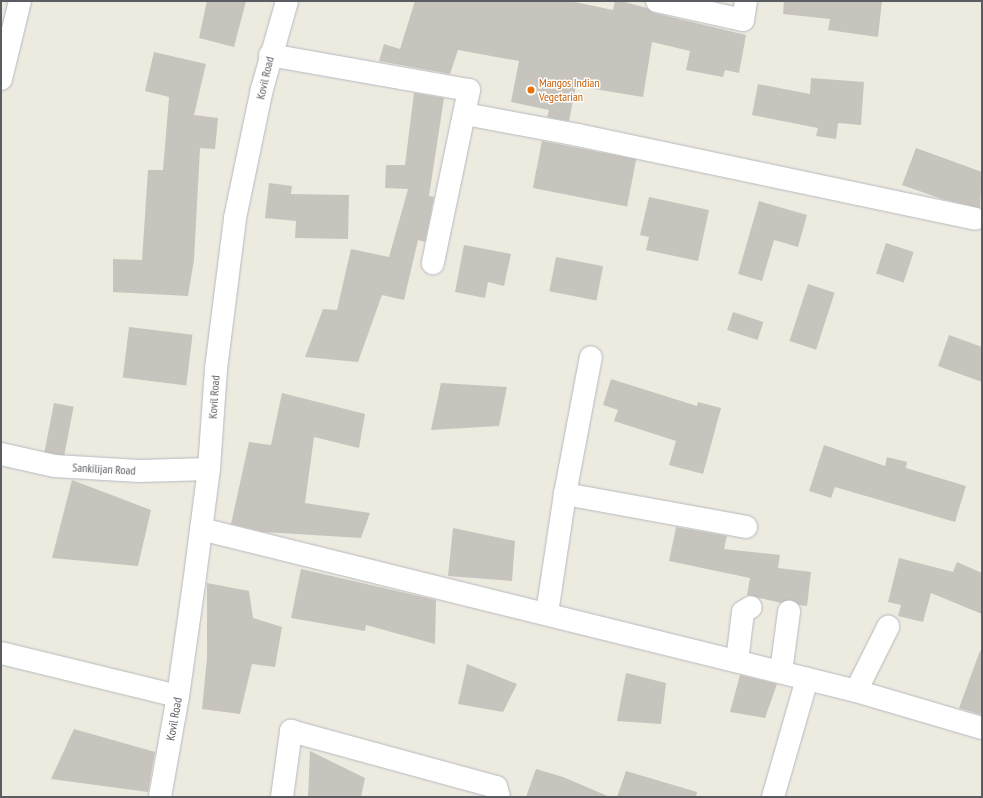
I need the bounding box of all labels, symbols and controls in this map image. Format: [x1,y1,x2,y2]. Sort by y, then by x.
street label: Kovil Road [253,55,277,101]
place label: Mangos Indian Vegetarian [539,76,600,104]
marker: Mangos Indian Vegetarian [526,85,536,95]
street label: Kovil Road [205,375,223,419]
street label: Sankilijan Road [72,460,136,478]
street label: Kovil Road [163,696,185,742]

